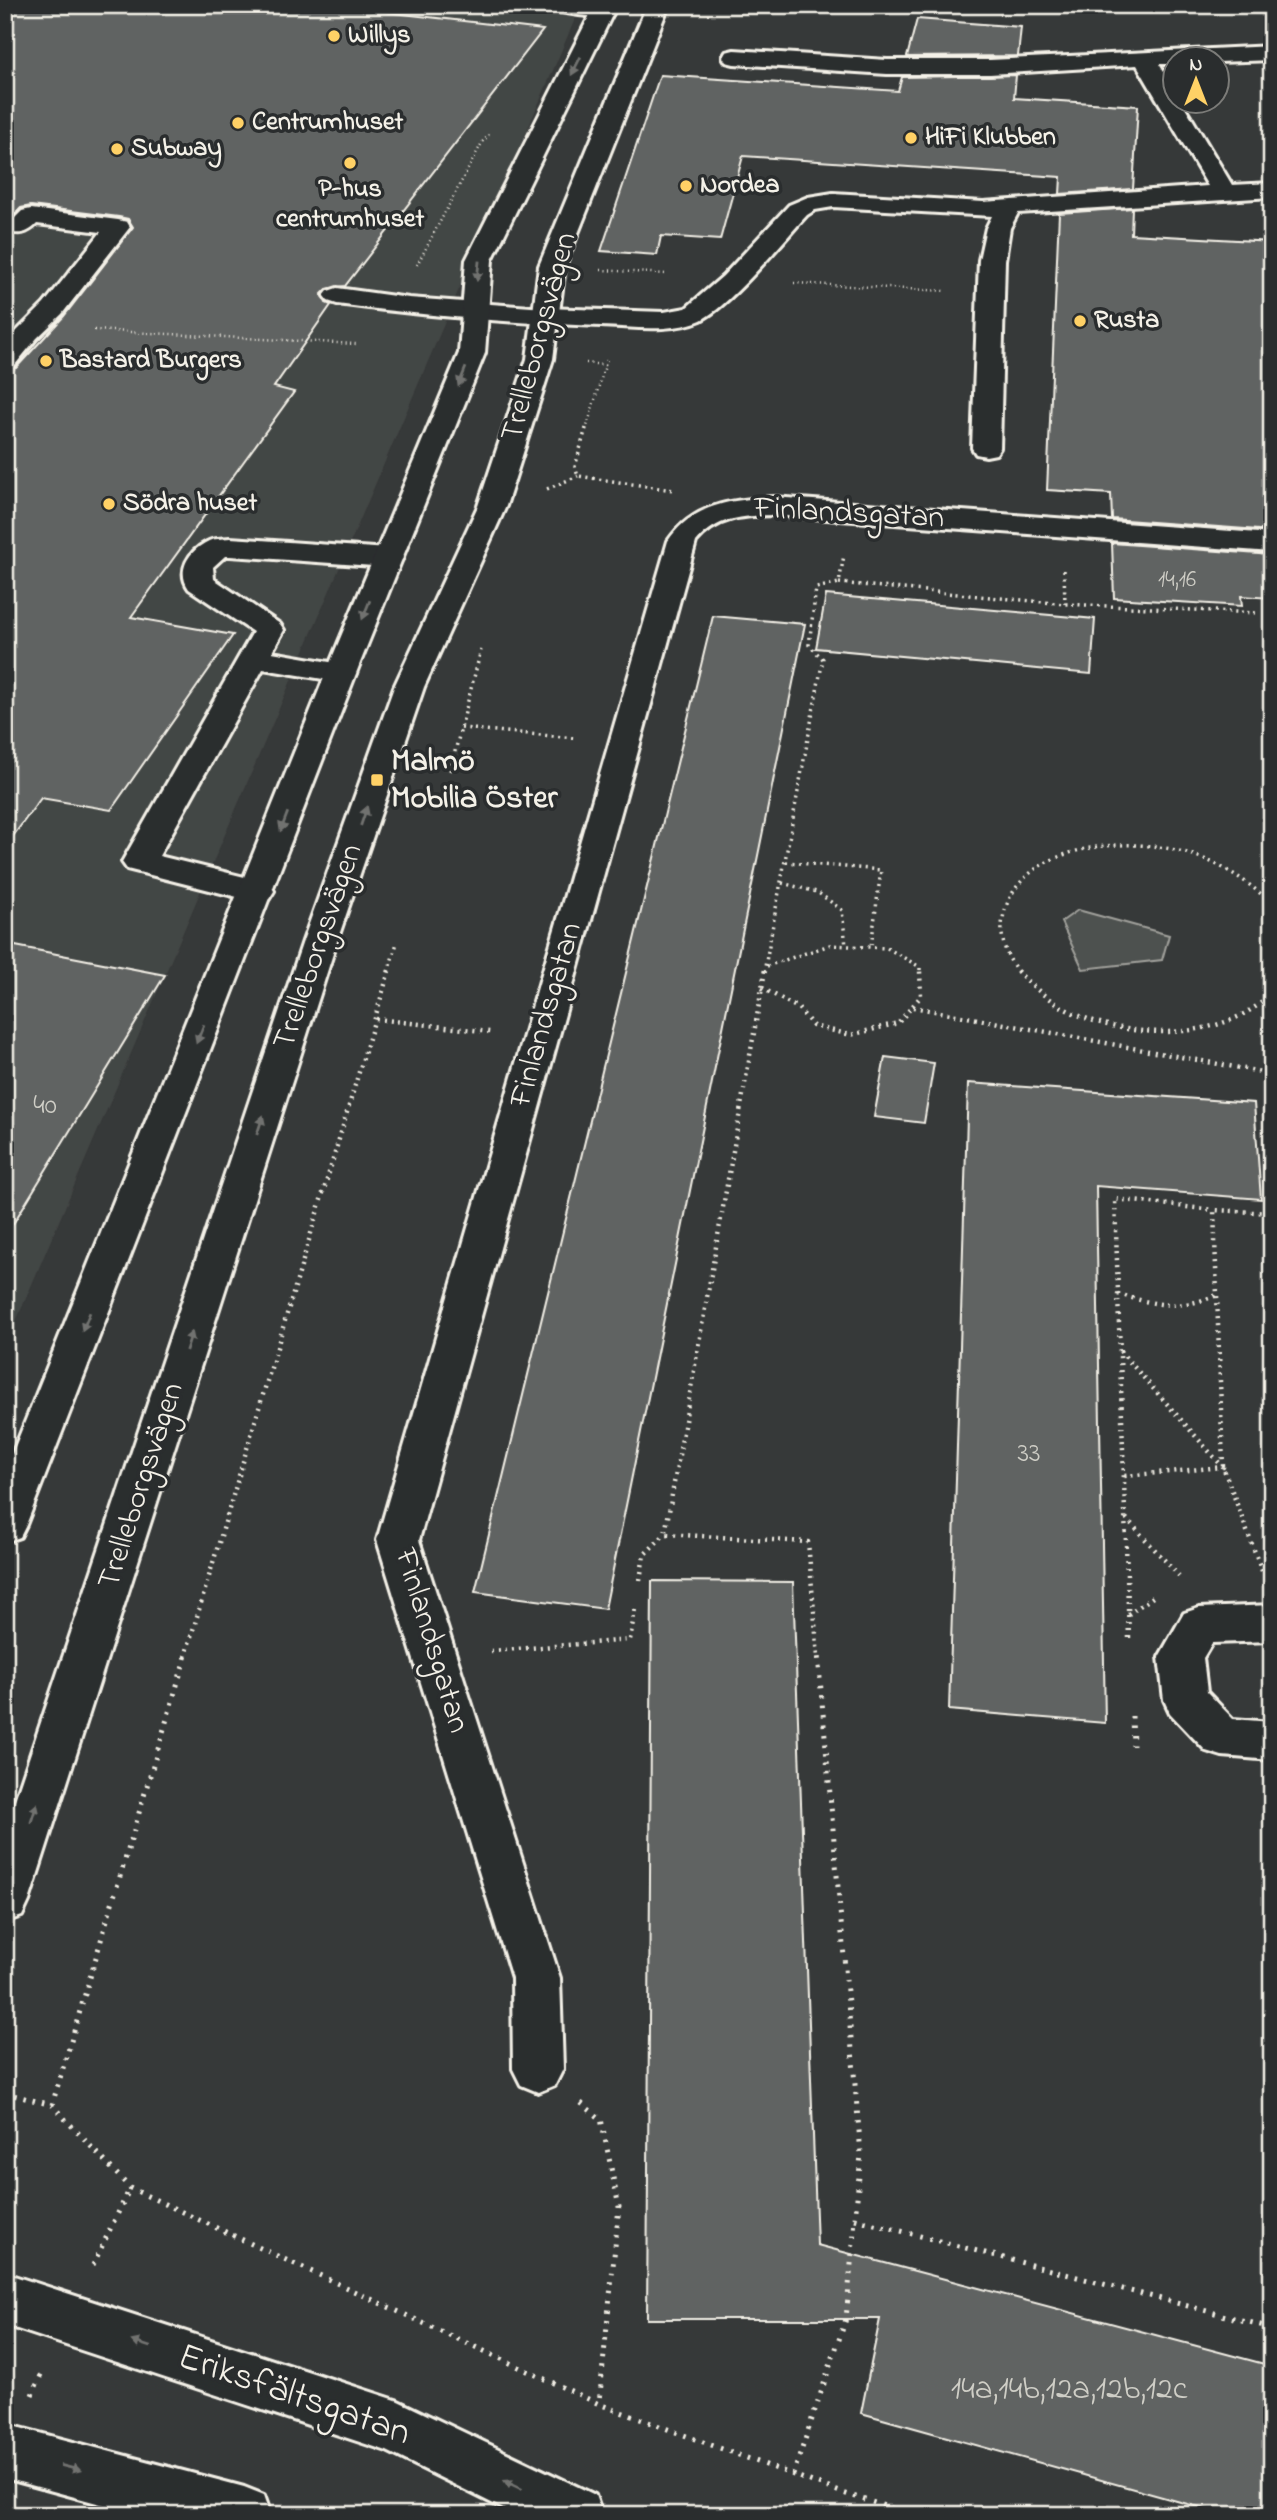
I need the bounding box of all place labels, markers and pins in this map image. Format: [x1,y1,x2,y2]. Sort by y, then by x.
place label: Willys [348,17,411,55]
marker: Willys [326,28,342,44]
place label: Centrumhuset [252,104,404,142]
marker: Centrumhuset [230,115,246,131]
place label: HiFi Klubben [925,119,1056,157]
place label: Subway [131,130,222,168]
marker: HiFi Klubben [903,130,919,146]
marker: Subway [109,141,125,157]
marker: P-hus centrumhuset [342,155,358,171]
place label: Nordea [700,167,779,205]
place label: P-hus centrumhuset [276,171,425,239]
marker: Nordea [678,178,694,194]
place label: Rusta [1094,302,1159,340]
marker: Rusta [1072,313,1088,329]
place label: Bastard Burgers [59,342,242,381]
marker: Bastard Burgers [38,353,54,369]
place label: Södra huset [123,485,257,523]
marker: Södra huset [101,496,117,512]
place label: Malmö Mobilia Öster [391,739,559,823]
marker: Malmö Mobilia Öster [369,772,385,788]

